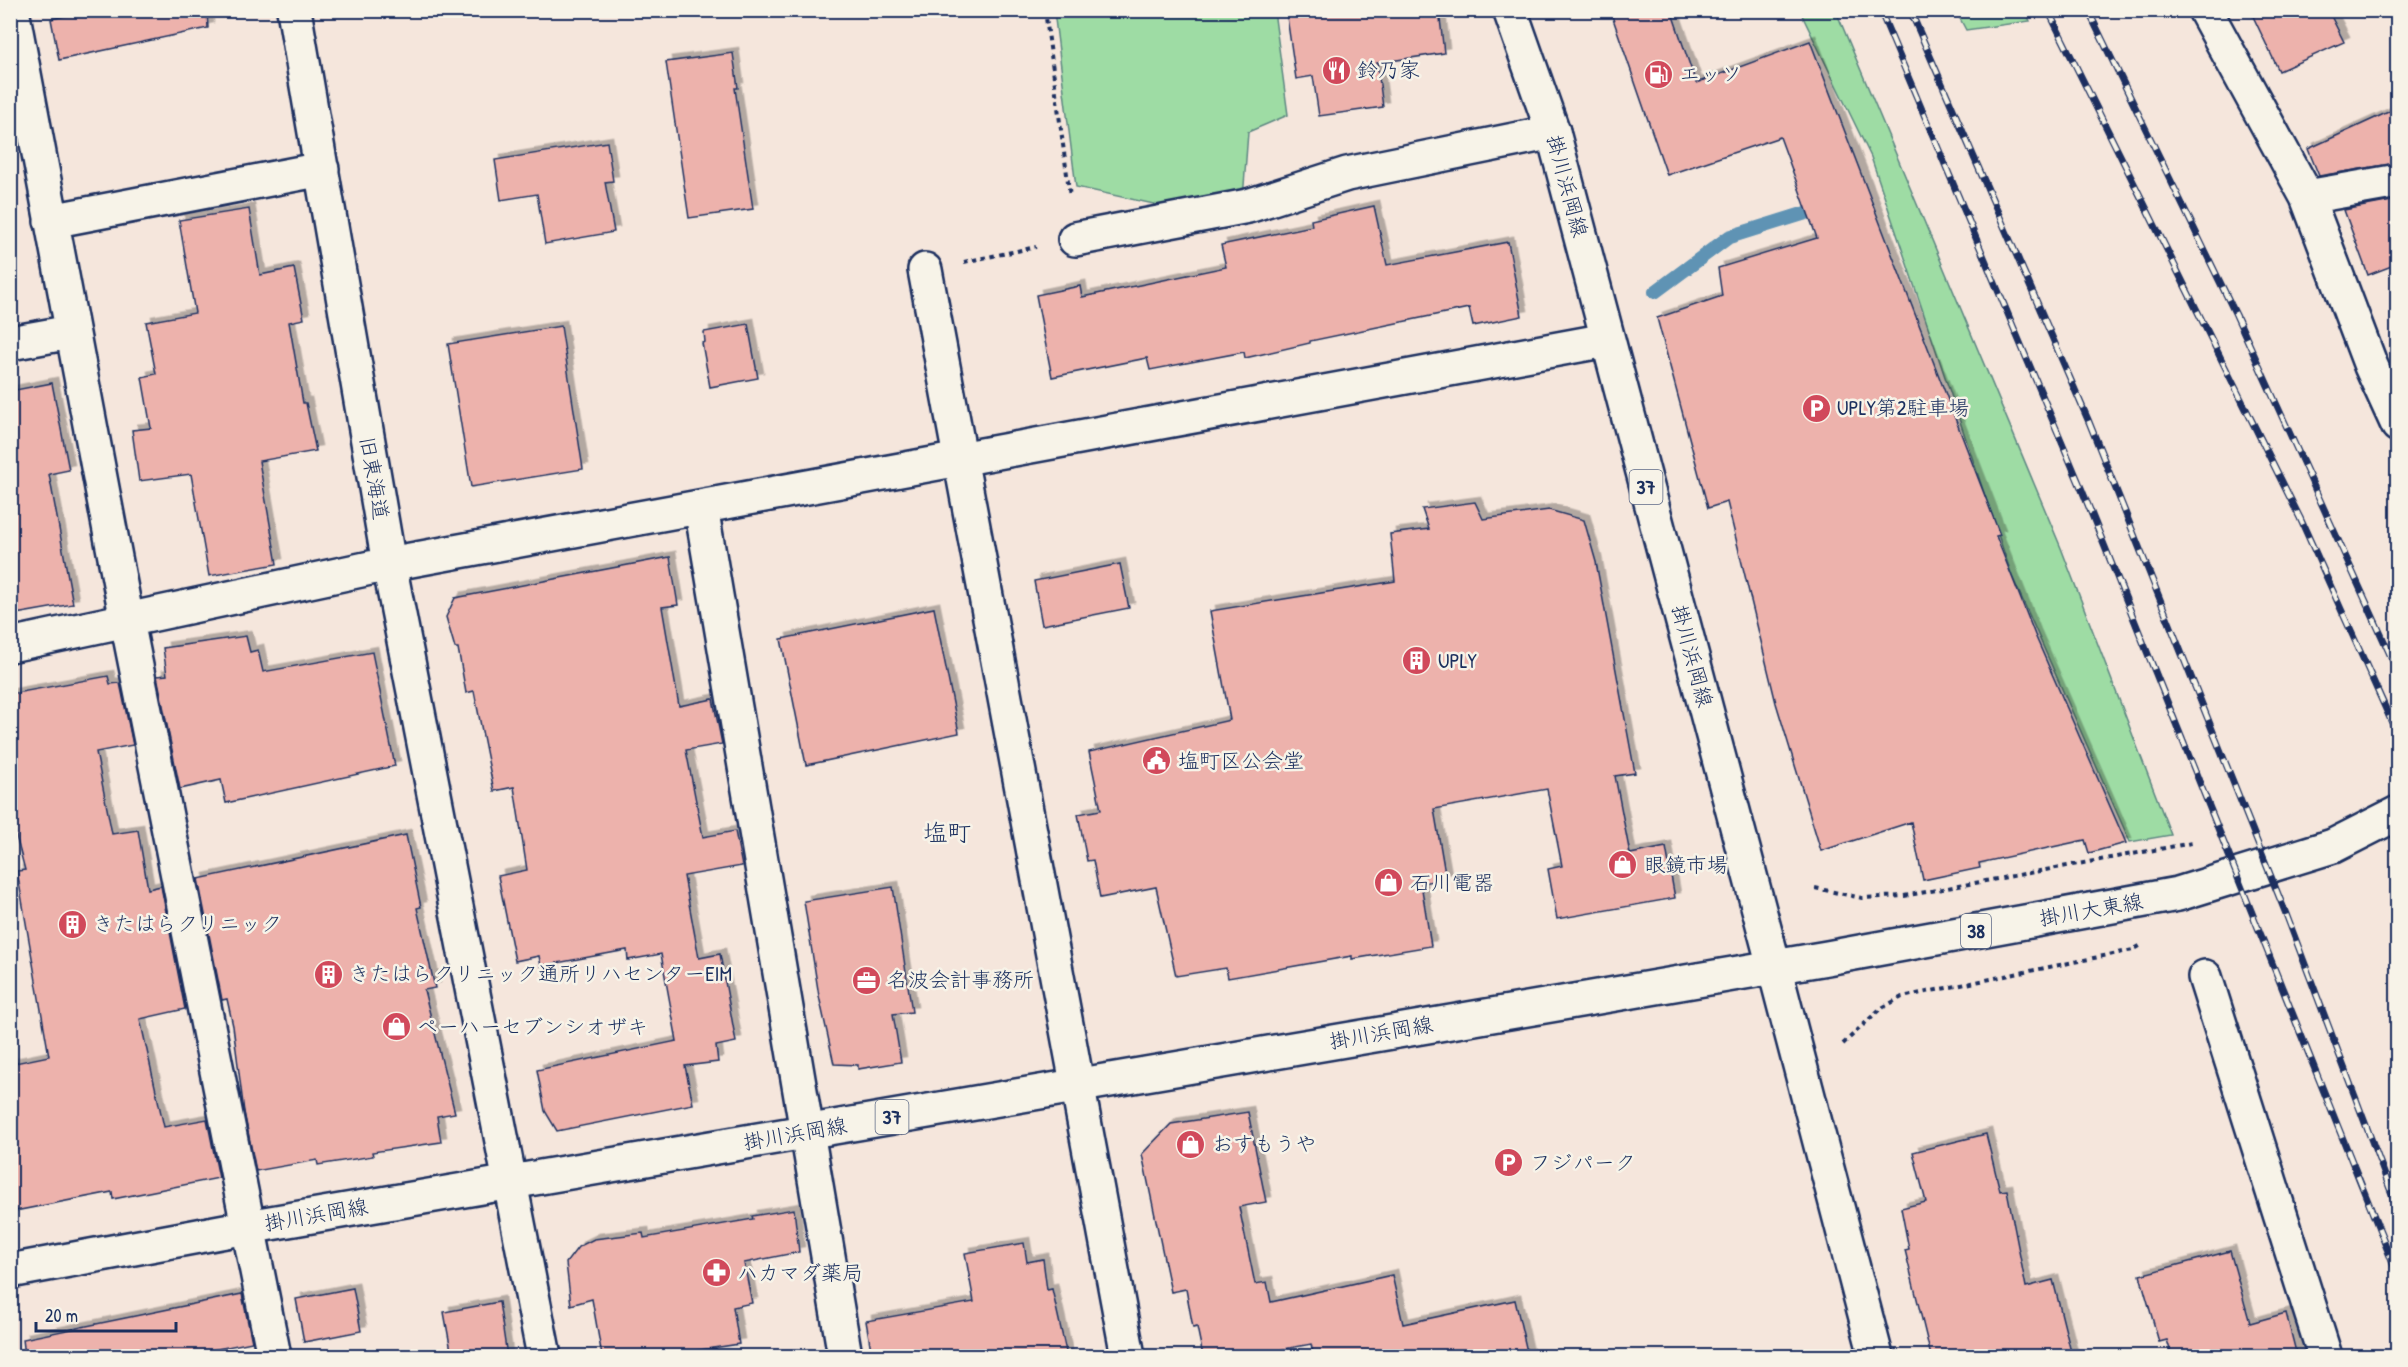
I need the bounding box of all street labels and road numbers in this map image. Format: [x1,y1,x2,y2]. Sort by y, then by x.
street label: 掛川浜岡線 [1540,131,1595,240]
street label: 旧東海道 [353,434,396,522]
road number: 37 [1630,470,1662,504]
street label: 掛川浜岡線 [1665,601,1720,710]
street label: 掛川大東線 [2037,886,2145,933]
road number: 38 [1961,914,1991,948]
street label: 掛川浜岡線 [1327,1009,1435,1056]
road number: 37 [876,1100,908,1134]
street label: 掛川浜岡線 [741,1110,849,1157]
street label: 掛川浜岡線 [262,1191,370,1238]

